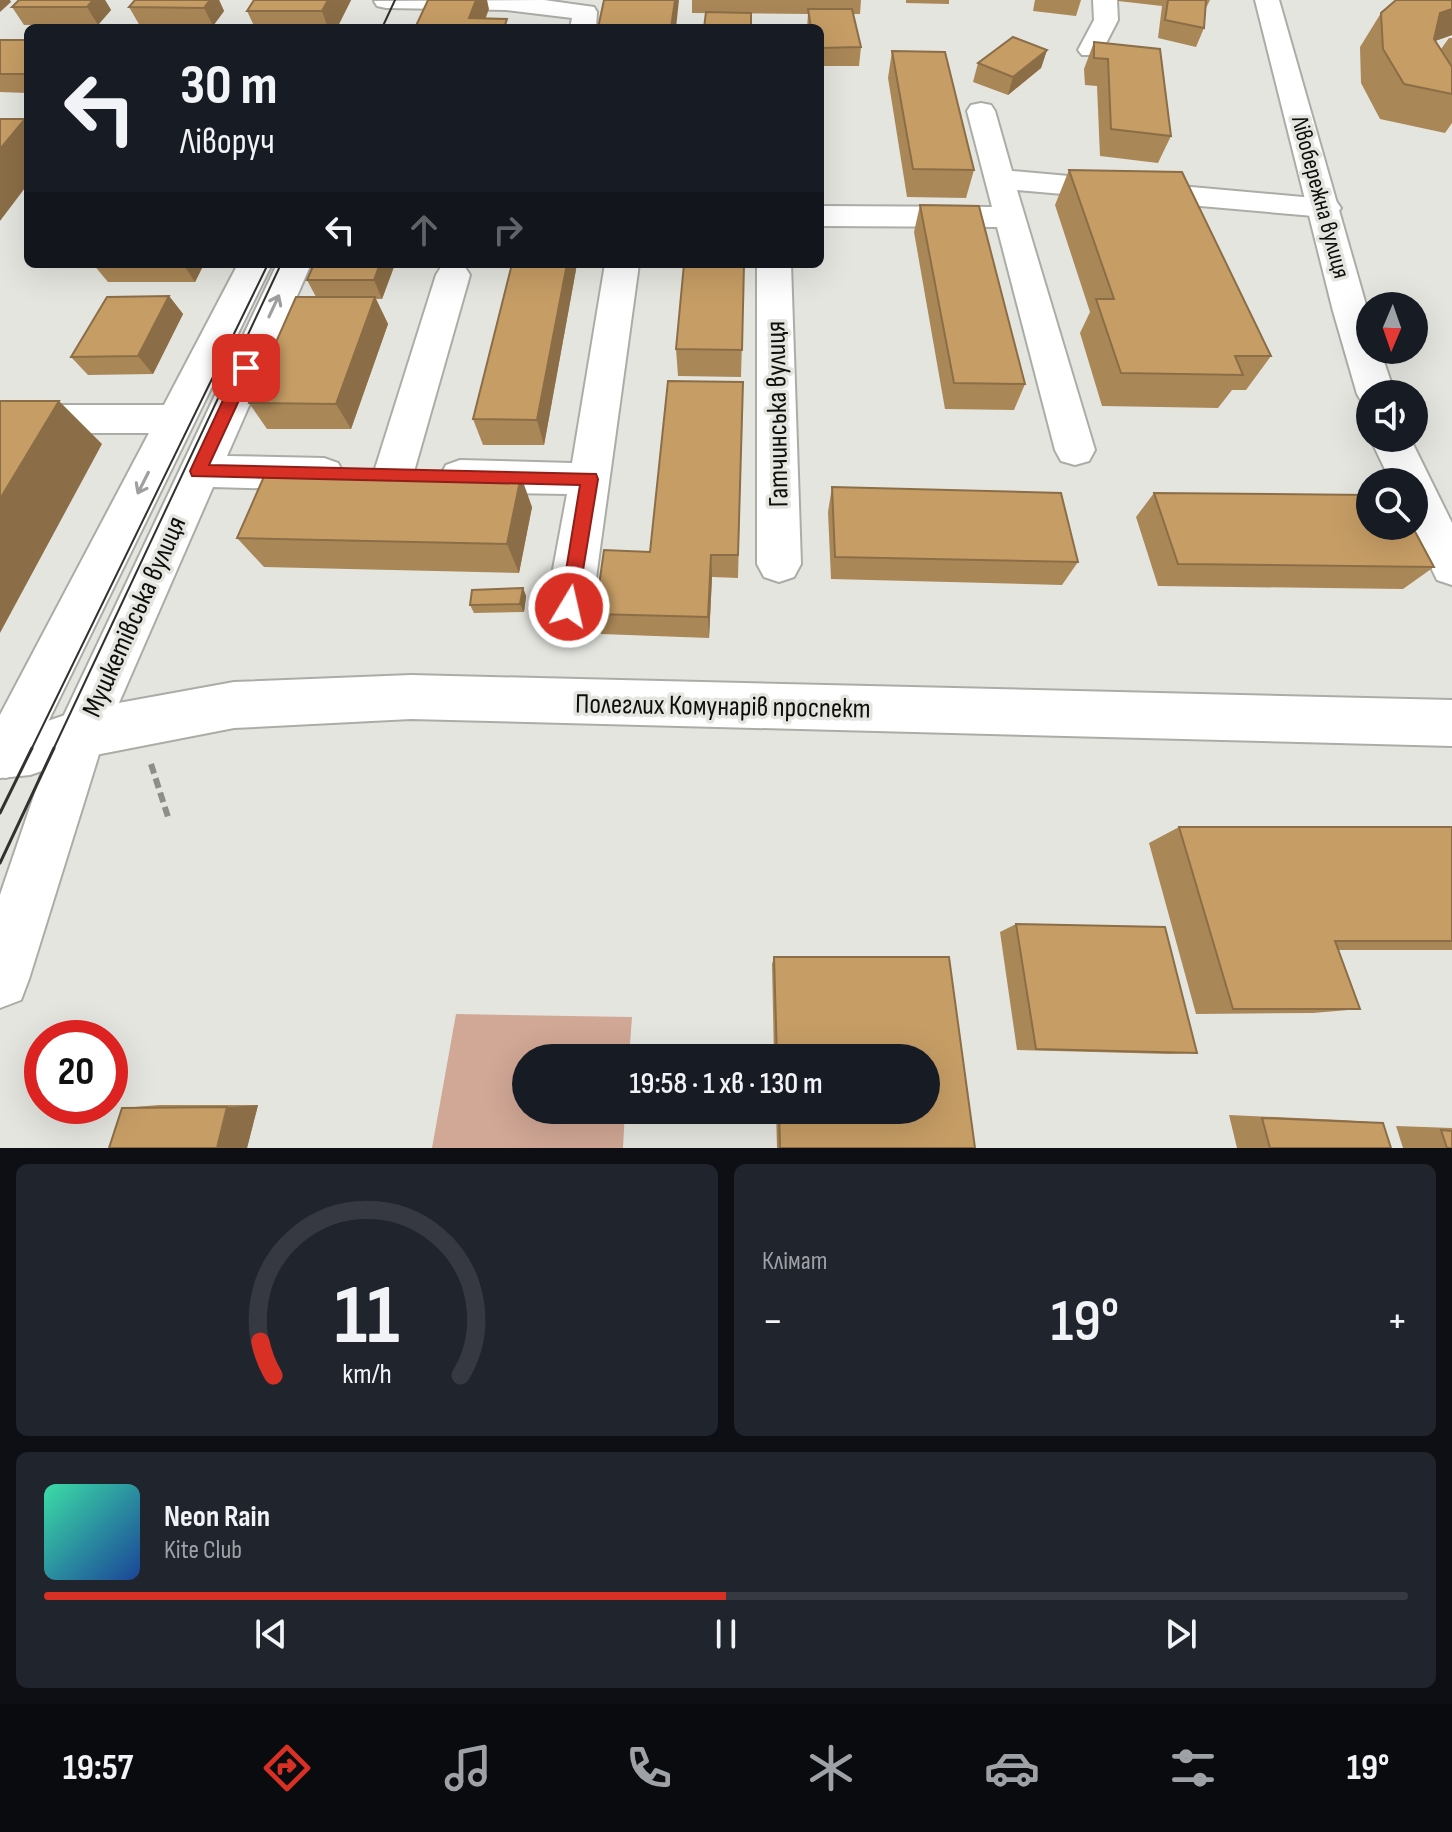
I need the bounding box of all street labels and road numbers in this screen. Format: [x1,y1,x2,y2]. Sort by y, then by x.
street label: Лівобережна вулиця [1285,112,1356,281]
street label: Гатчинська вулиця [759,321,796,507]
street label: Мушкетівська вулиця [75,511,193,722]
street label: Полеглих Комунарів проспект [575,687,871,726]

